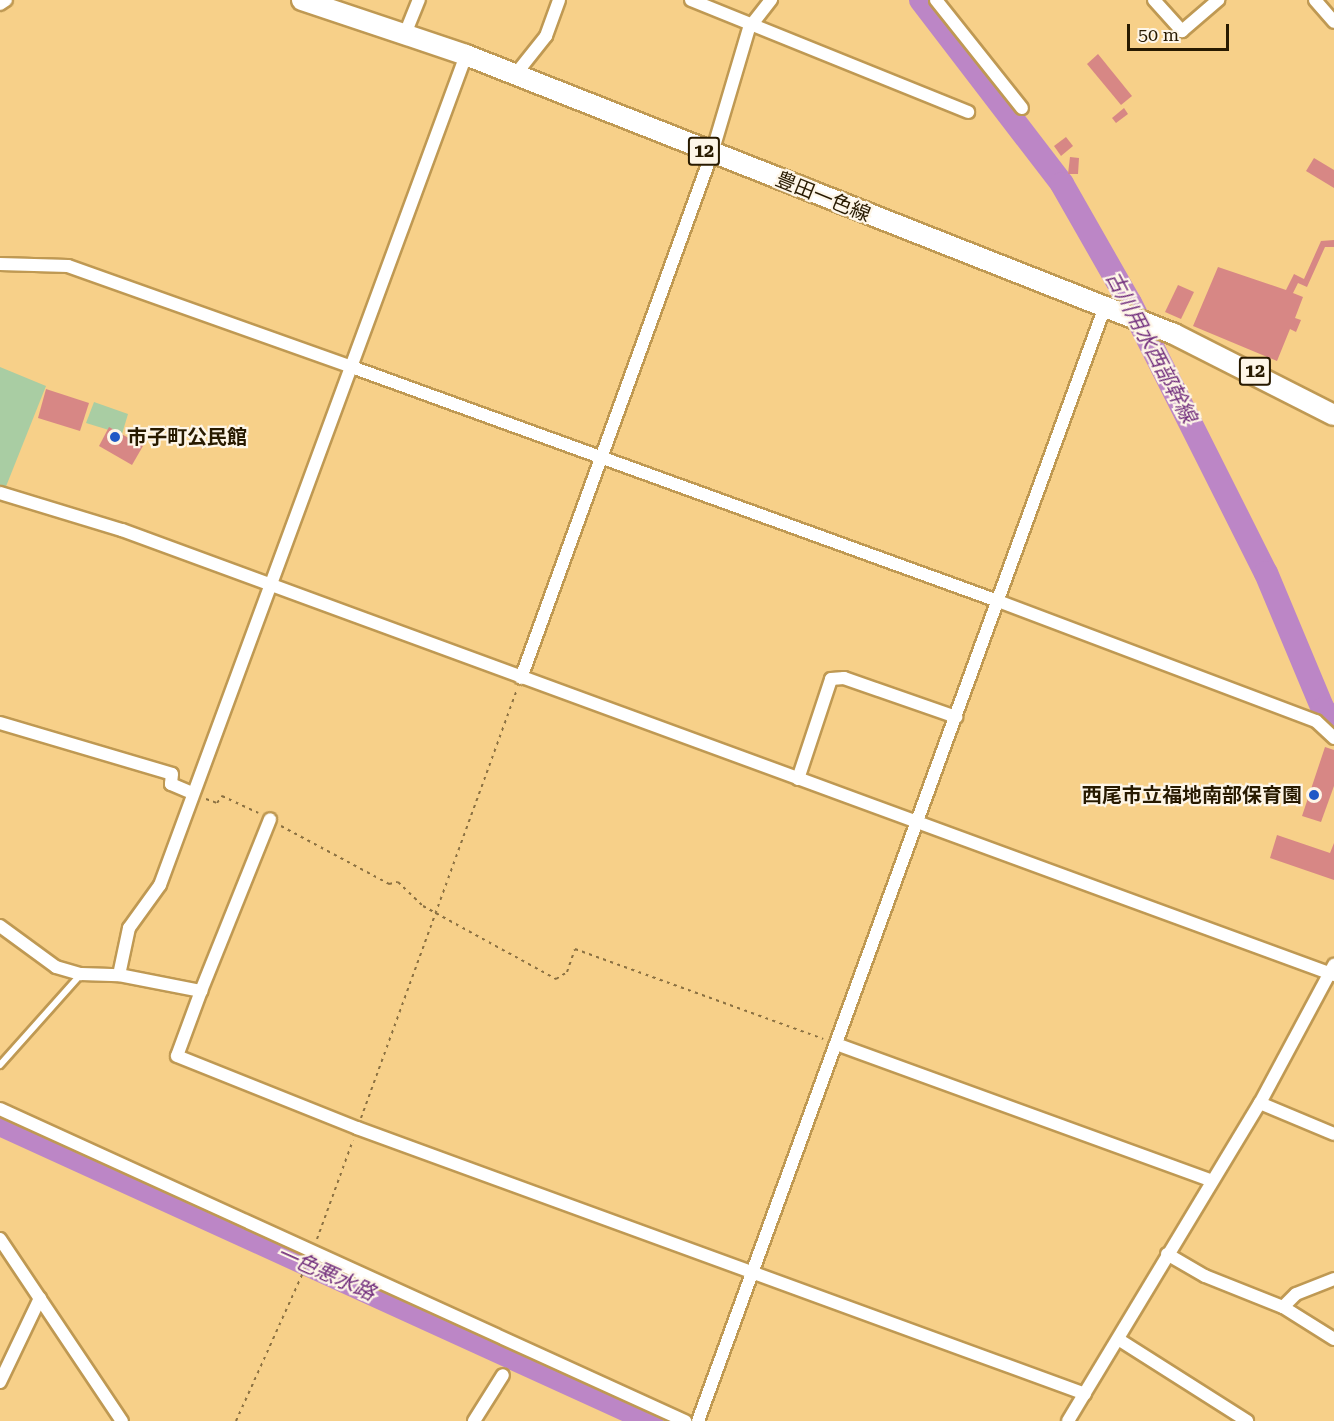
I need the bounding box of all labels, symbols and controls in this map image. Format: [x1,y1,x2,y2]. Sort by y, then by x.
scale bar [1130,12,1232,50]
text: 50 m [1138,24,1179,45]
road number: 12 [688,136,720,166]
street label: 豊田一色線 [772,167,874,227]
water label: 古川用水西部幹線 [1100,267,1202,427]
road number: 12 [1238,356,1272,386]
place label: 市子町公民館 [127,425,247,449]
marker: 市子町公民館 [108,430,122,444]
place label: 西尾市立福地南部保育園 [1082,783,1302,807]
marker: 西尾市立福地南部保育園 [1307,788,1321,802]
water label: 一色悪水路 [273,1240,379,1306]

